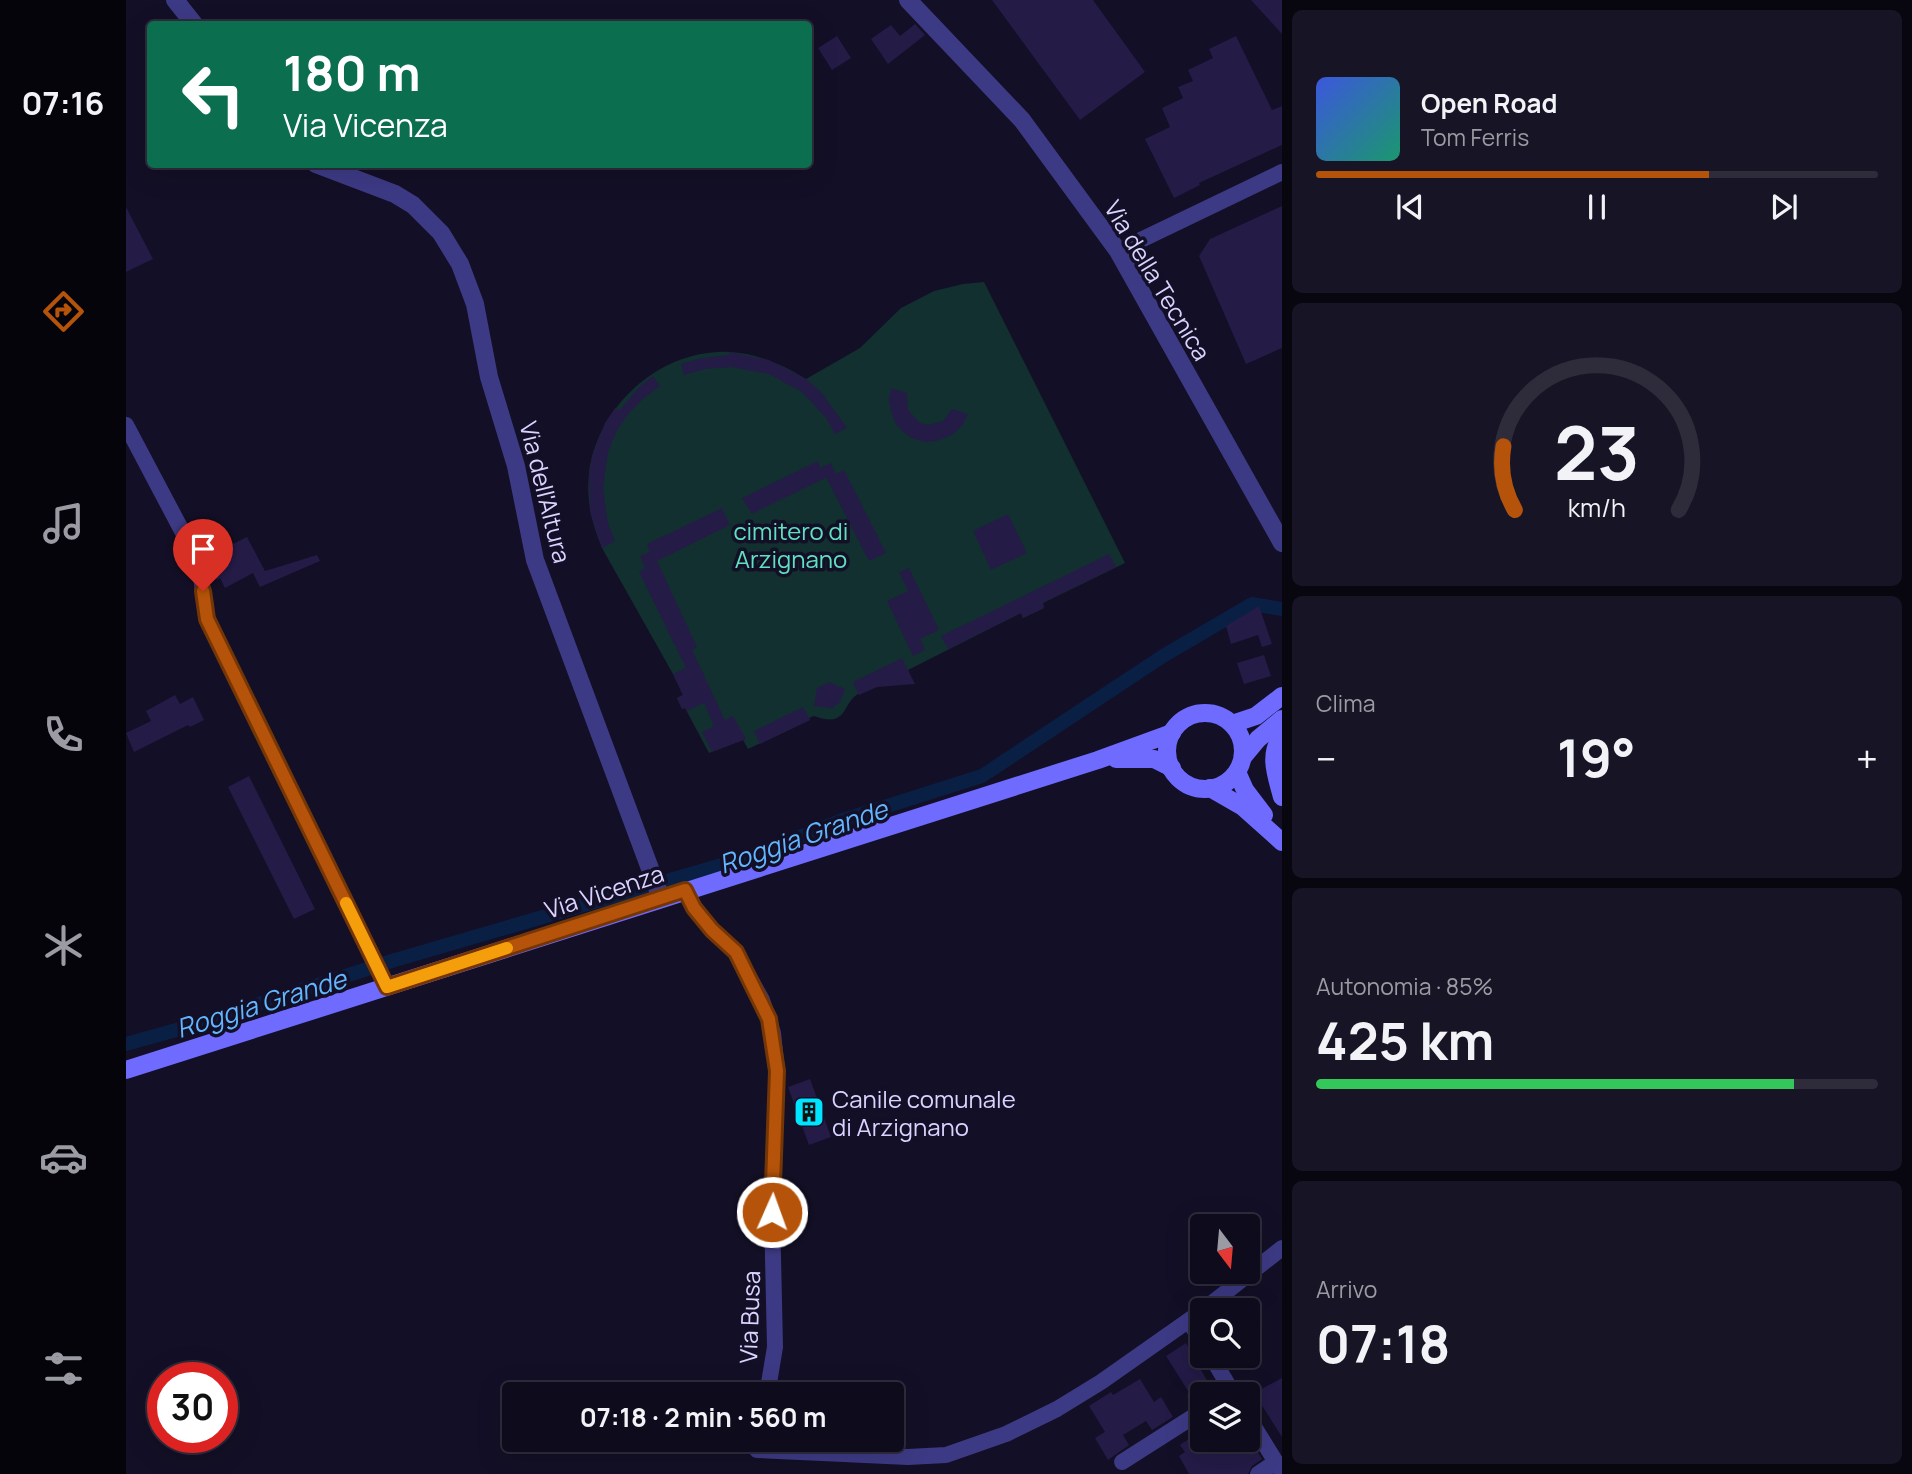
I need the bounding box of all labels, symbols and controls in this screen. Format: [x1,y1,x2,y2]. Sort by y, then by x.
text: 180 m [283,39,421,106]
icon: left [168,49,259,140]
text: 07:16 [22,81,105,125]
text: Open Road [1421,85,1557,121]
text: Via Vicenza [283,103,448,147]
text: Tom Ferris [1421,121,1529,153]
icon: previous [1391,188,1429,226]
icon: pause [1578,188,1616,226]
icon: next [1765,188,1803,226]
street label: Via della Tecnica [1097,194,1219,366]
icon: directions [39,287,88,336]
text: 23 [1554,403,1640,503]
street label: Via dell'Altura [512,418,580,566]
text: km/h [1568,490,1626,525]
icon: music [39,499,88,548]
park label: cimitero di Arzignano [734,514,848,575]
pin [173,519,233,591]
icon: arrive [184,530,222,568]
text: Clima [1316,687,1375,719]
icon: phone [39,710,88,759]
text: 19° [1557,722,1636,793]
text: − [1316,732,1337,784]
text: + [1856,732,1878,784]
water label: Roggia Grande [714,790,894,882]
street label: Via Vicenza [540,856,668,926]
icon: climate [39,921,88,970]
water label: Roggia Grande [172,960,352,1046]
text: Autonomia · 85% [1316,970,1493,1002]
text: 425 km [1316,1005,1494,1076]
place label: Canile comunale di Arzignano [832,1082,1016,1143]
building icon: Canile comunale di Arzignano [792,1095,826,1129]
icon: car [39,1133,88,1182]
position arrow [735,1175,809,1249]
north arrow [1190,1214,1260,1284]
map controls [1190,1214,1260,1452]
street label: Via Busa [731,1270,767,1364]
text: Arrivo [1316,1273,1377,1305]
button: search [1190,1298,1260,1368]
text: 07:18 [1316,1308,1450,1379]
icon: filters [39,1344,88,1393]
speed limit sign: 30 [147,1362,238,1453]
button: layers [1190,1382,1260,1452]
text: 07:18 · 2 min · 560 m [580,1399,826,1435]

